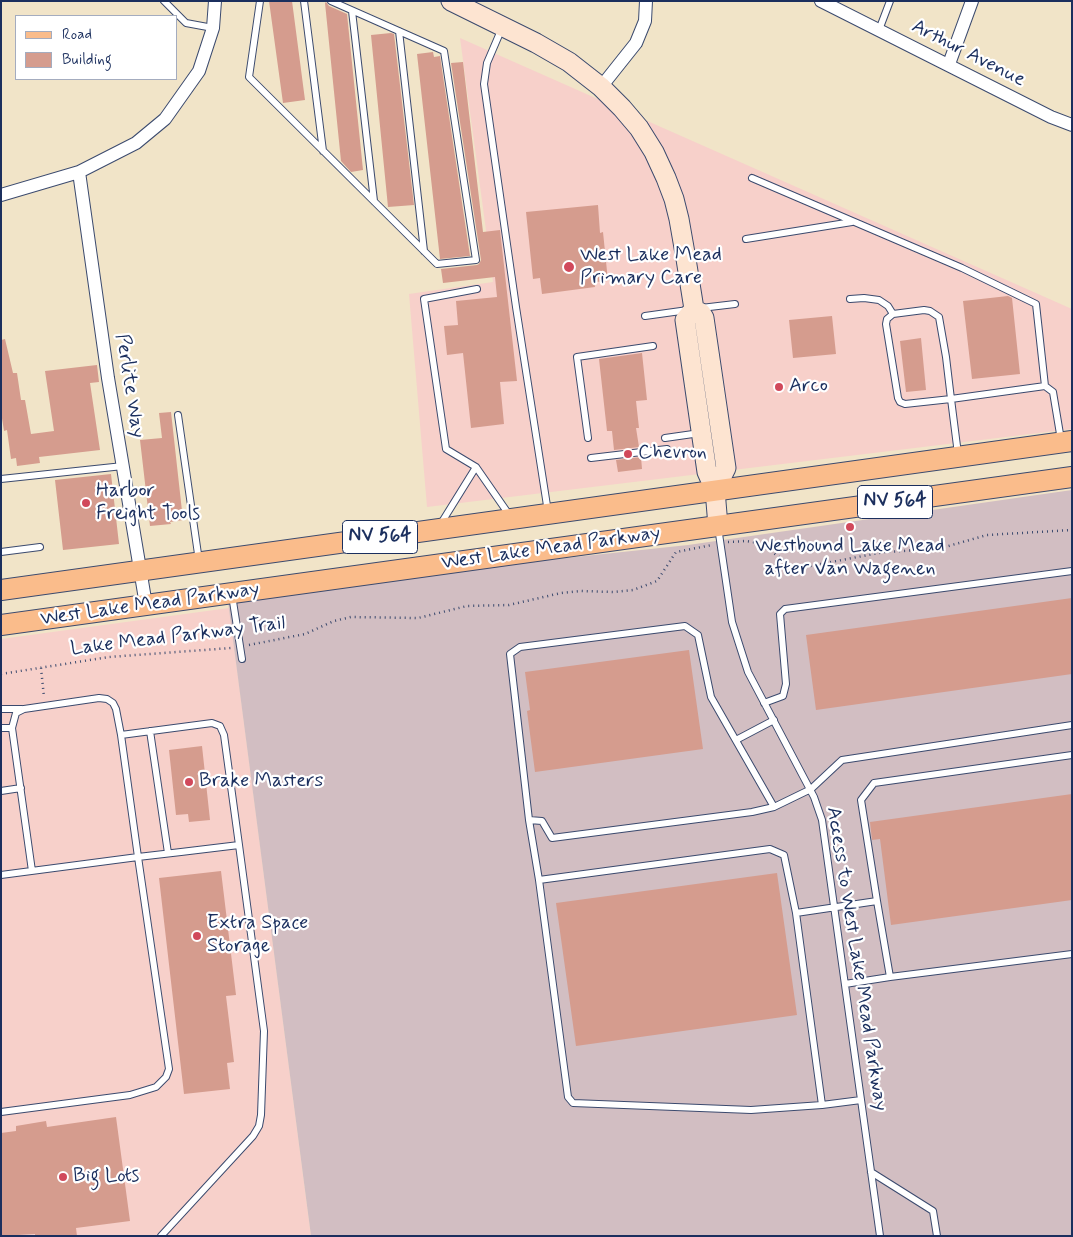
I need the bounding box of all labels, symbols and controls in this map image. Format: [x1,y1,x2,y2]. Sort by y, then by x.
legend [15,15,178,80]
street label: Arthur Avenue [907,15,1029,93]
text: Road [62,25,92,45]
text: Building [62,50,112,70]
place label: West Lake Mead Primary Care [580,244,722,291]
marker: West Lake Mead Primary Care [562,260,576,274]
street label: Perlite Way [109,332,149,440]
place label: Arco [789,375,828,399]
marker: Arco [773,381,785,393]
place label: Chevron [638,442,707,466]
marker: Chevron [622,448,634,460]
place label: Harbor Freight Tools [96,480,200,527]
road number: NV 564 [858,486,932,518]
marker: Harbor Freight Tools [80,497,92,509]
road number: NV 564 [342,520,418,554]
marker: Westbound Lake Mead after Van Wagenen [844,521,856,533]
street label: West Lake Mead Parkway [440,522,662,576]
place label: Westbound Lake Mead after Van Wagenen [755,535,945,582]
street label: West Lake Mead Parkway [39,578,261,632]
street label: Lake Mead Parkway Trail [69,612,287,662]
place label: Brake Masters [199,770,323,794]
marker: Brake Masters [183,776,195,788]
street label: Access to West Lake Mead Parkway [820,805,892,1113]
place label: Extra Space Storage [207,912,308,959]
marker: Extra Space Storage [191,930,203,942]
place label: Big Lots [73,1165,139,1189]
marker: Big Lots [57,1171,69,1183]

